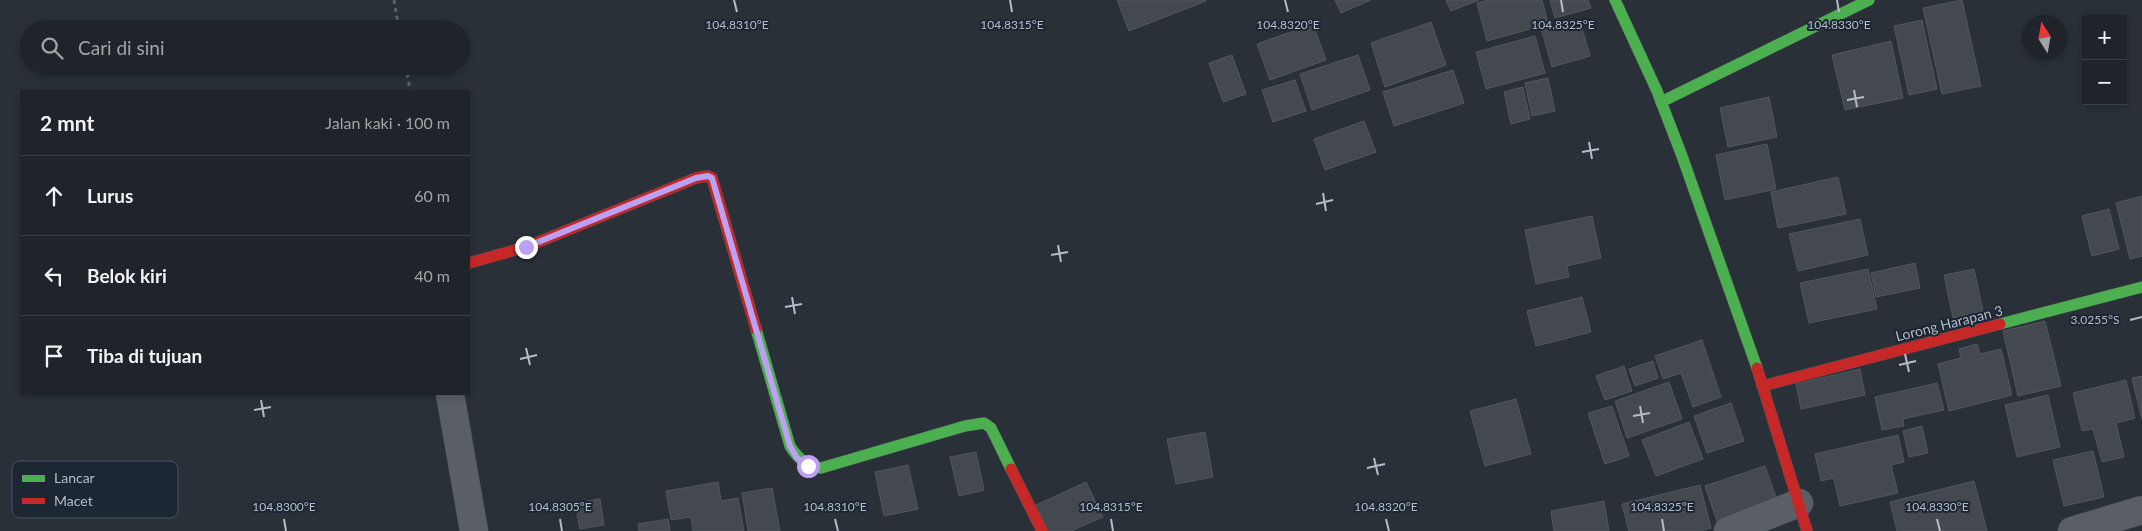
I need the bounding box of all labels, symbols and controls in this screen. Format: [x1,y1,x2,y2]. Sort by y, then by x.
north arrow [2022,15,2067,60]
map controls [2082,15,2127,105]
button: + [2082,15,2127,60]
text: 104.8310°E [705,17,769,32]
text: 104.8315°E [980,17,1044,32]
text: 104.8320°E [1256,17,1320,32]
text: 104.8325°E [1531,17,1595,32]
text: 104.8330°E [1807,17,1871,32]
search box [20,20,470,75]
icon: search [38,34,66,62]
text: Cari di sini [78,36,165,59]
button: − [2082,60,2127,105]
text: 2 mnt [40,110,94,135]
text: Jalan kaki · 100 m [325,113,450,132]
icon: ahead [40,182,68,210]
text: Lurus [87,184,133,207]
text: 60 m [414,186,450,205]
route end [515,236,538,259]
icon: left [40,262,68,290]
text: Belok kiri [87,264,167,287]
text: 40 m [414,266,450,285]
street label: Lorong Harapan 3 [1894,301,2004,345]
text: 3.0255°S [2070,312,2120,327]
icon: arrive [40,342,68,370]
text: Tiba di tujuan [87,344,202,367]
route start [797,455,820,478]
legend [12,461,178,518]
text: Lancar [54,469,95,486]
text: Macet [54,492,93,509]
text: 104.8300°E [252,499,316,514]
text: 104.8305°E [528,499,592,514]
text: 104.8310°E [803,499,867,514]
text: 104.8315°E [1079,499,1143,514]
text: 104.8320°E [1354,499,1418,514]
text: 104.8325°E [1630,499,1694,514]
text: 104.8330°E [1905,499,1969,514]

